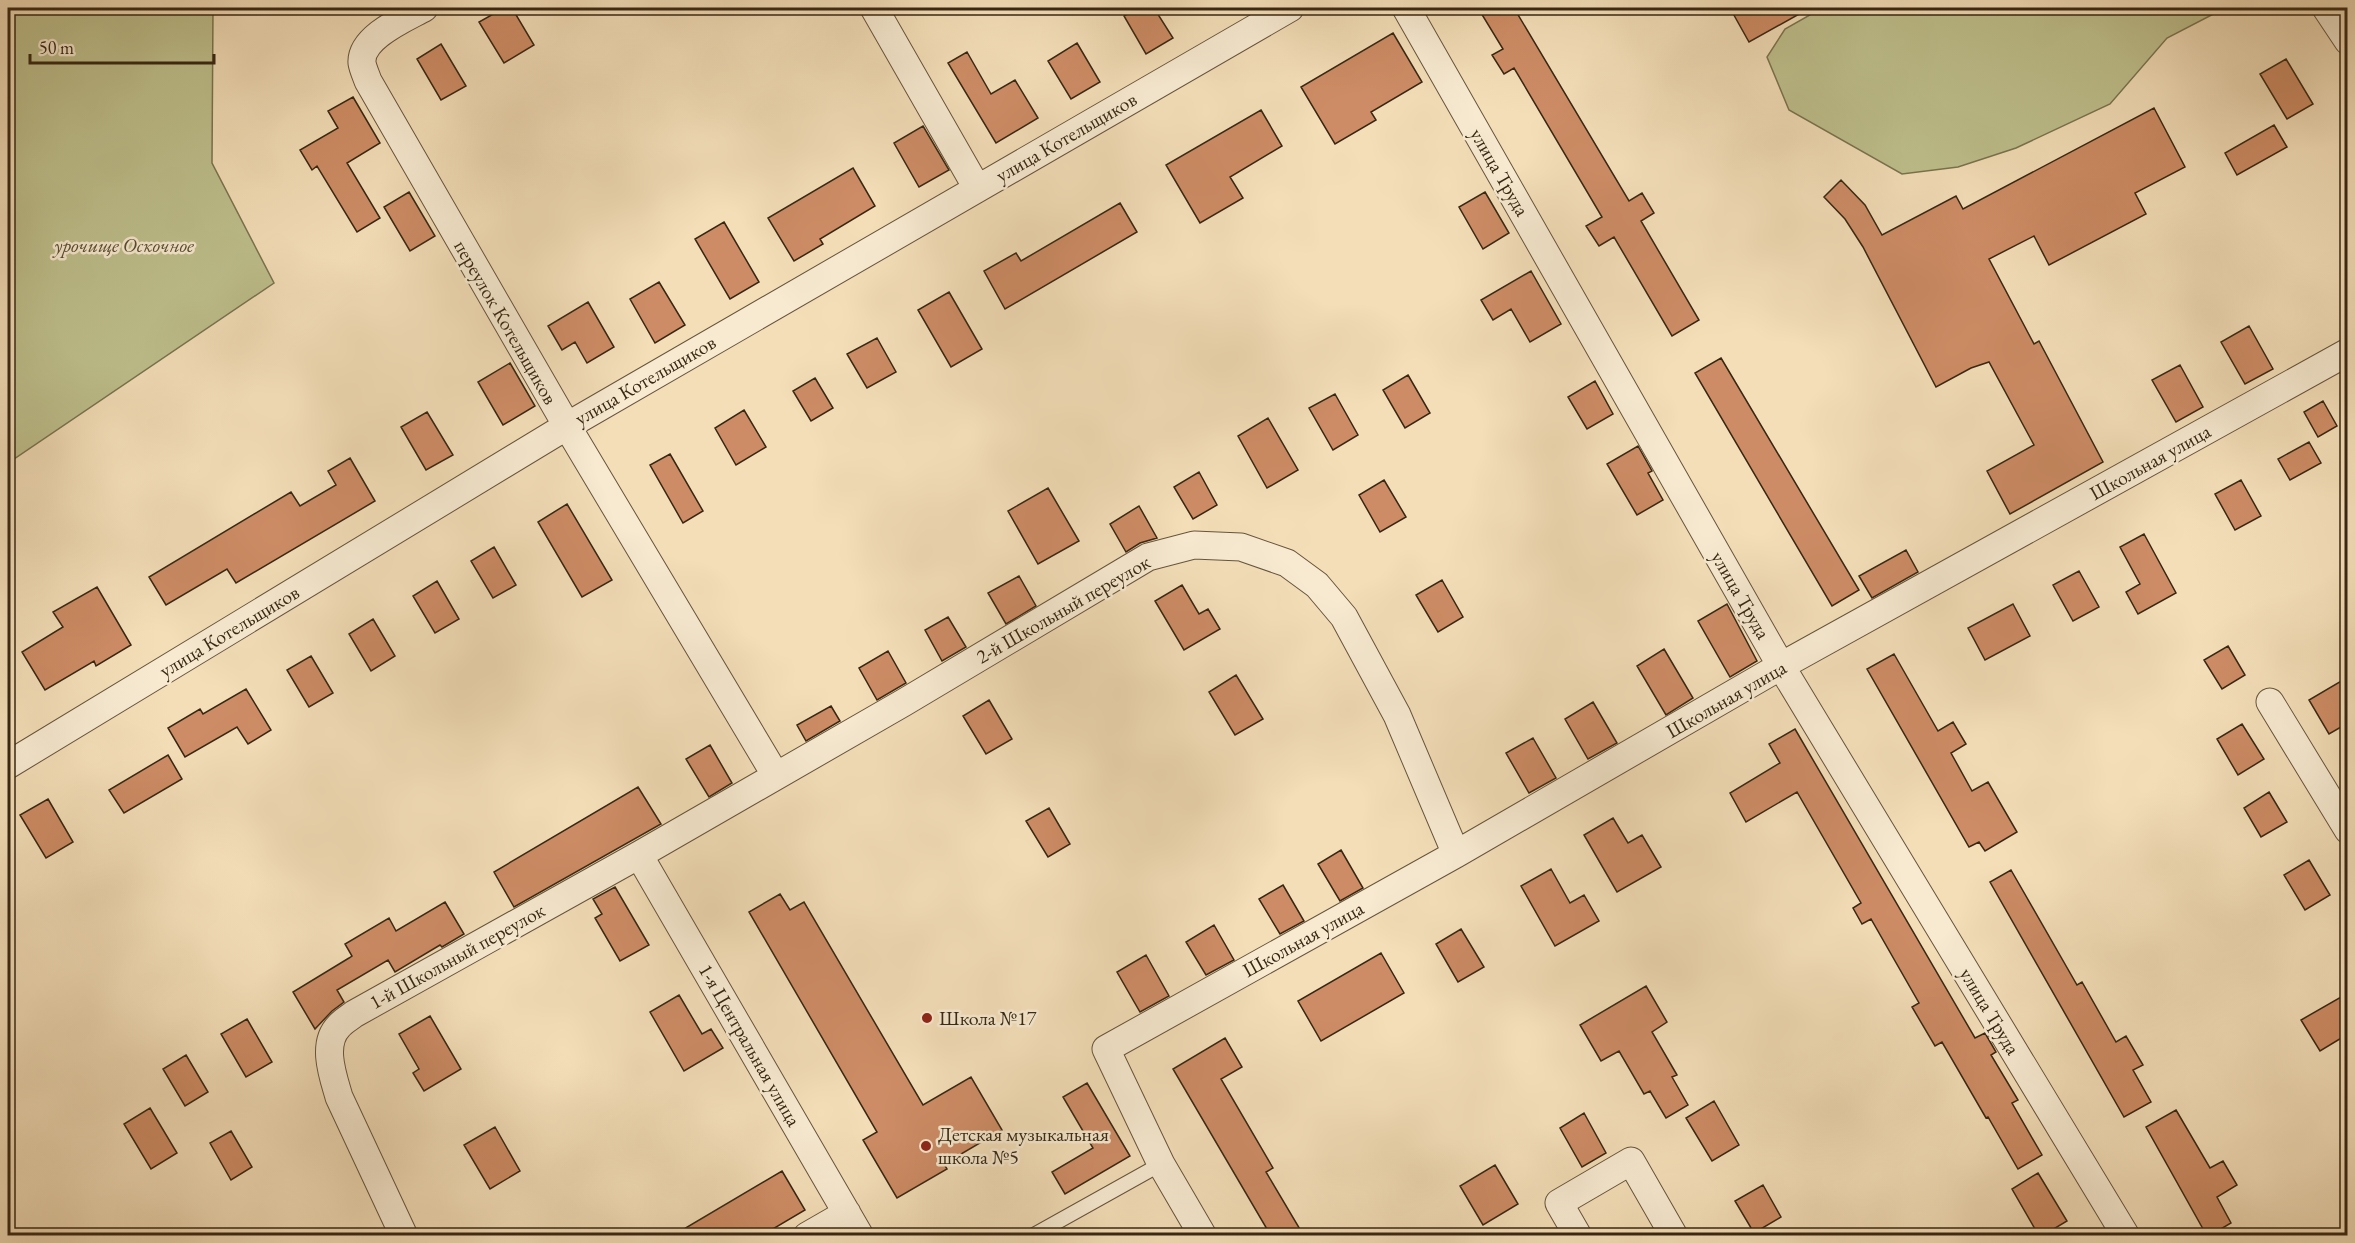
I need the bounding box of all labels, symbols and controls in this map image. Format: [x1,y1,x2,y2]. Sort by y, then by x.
scale bar [30,27,214,65]
text: 50 m [39,36,74,59]
street label: улица Котельщиков [991,86,1141,188]
street label: улица Труда [1464,123,1536,221]
park label: урочище Оскочное [52,232,194,258]
street label: переулок Котельщиков [448,235,564,409]
street label: улица Котельщиков [570,329,720,431]
street label: Школьная улица [2085,418,2215,506]
street label: улица Труда [1705,546,1777,644]
street label: 2-й Школьный переулок [971,548,1155,669]
street label: улица Котельщиков [154,579,304,683]
street label: Школьная улица [1661,654,1791,744]
street label: Школьная улица [1238,895,1368,983]
street label: 1-й Школьный переулок [365,897,550,1015]
street label: 1-я Центральная улица [693,959,807,1131]
street label: улица Труда [1954,963,2026,1059]
place label: Школа №17 [939,1005,1037,1031]
marker: Школа №17 [920,1011,934,1025]
place label: Детская музыкальная школа №5 [938,1121,1109,1170]
marker: Детская музыкальная школа №5 [919,1139,933,1153]

